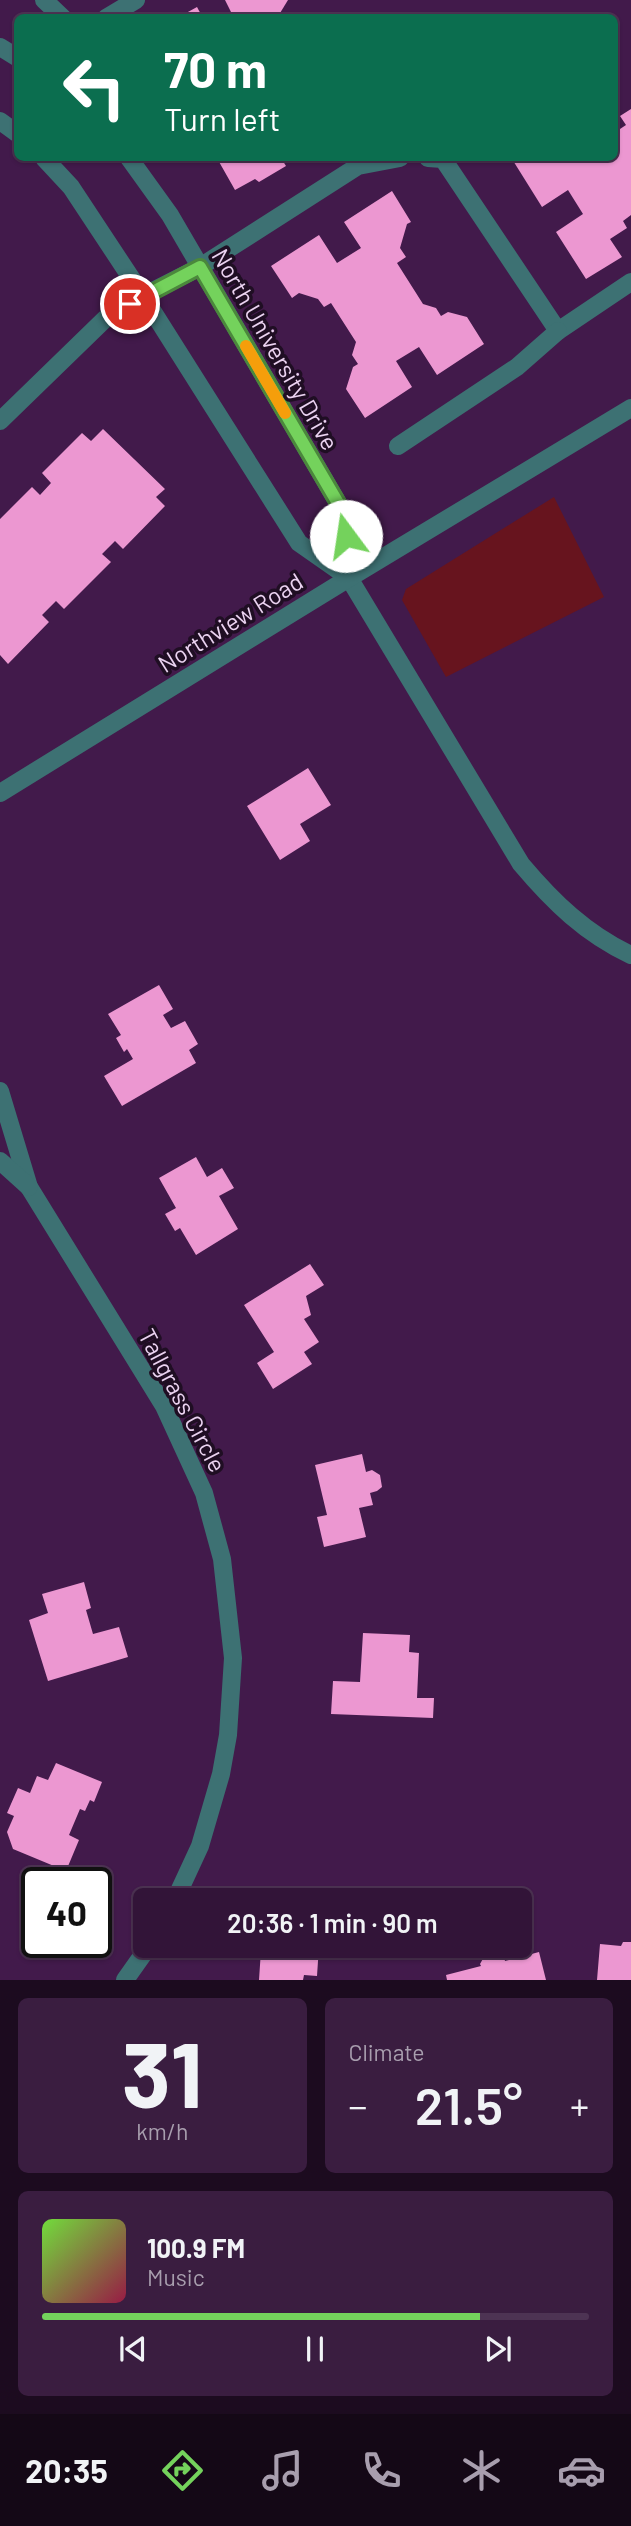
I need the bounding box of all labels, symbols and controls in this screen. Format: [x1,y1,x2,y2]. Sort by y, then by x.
text: 70 m [164,39,267,98]
icon: left [49,42,140,133]
text: Turn left [164,99,281,137]
street label: North University Drive [207,243,345,455]
pin [100,274,160,334]
icon: arrive [111,285,149,323]
position arrow [309,499,383,573]
street label: Northview Road [152,566,308,678]
street label: Tallgrass Circle [133,1323,233,1477]
speed limit sign: 40 [21,1867,112,1958]
text: 20:36 · 1 min · 90 m [227,1907,438,1938]
text: 31 [122,2017,203,2126]
text: Climate [349,2038,425,2066]
text: 21.5° [415,2073,523,2135]
text: − [349,2082,368,2128]
text: + [570,2082,589,2128]
text: km/h [136,2117,188,2145]
text: 100.9 FM [147,2232,245,2263]
text: Music [147,2263,205,2291]
icon: previous [114,2330,152,2368]
icon: pause [296,2330,334,2368]
icon: next [479,2330,517,2368]
icon: directions [158,2446,207,2495]
icon: music [258,2446,307,2495]
icon: phone [357,2446,406,2495]
icon: climate [457,2446,506,2495]
icon: car [557,2446,606,2495]
text: 20:35 [25,2451,108,2489]

